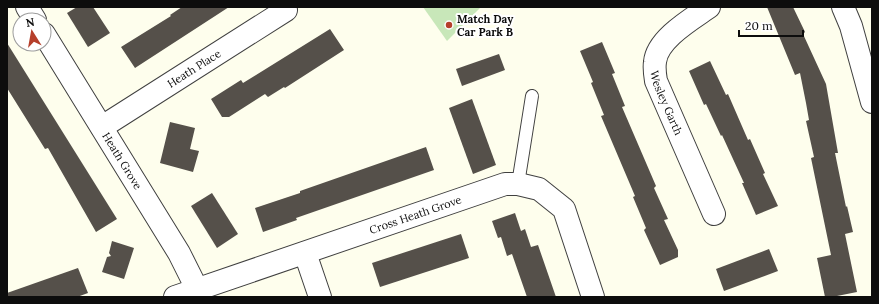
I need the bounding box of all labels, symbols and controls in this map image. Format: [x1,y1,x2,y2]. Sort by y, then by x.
north arrow [12,12,52,52]
place label: Match Day Car Park B [457,12,514,39]
scale bar [739,12,803,38]
text: N [25,14,36,30]
text: 20 m [745,18,773,33]
marker: Match Day Car Park B [444,20,454,30]
street label: Heath Place [165,46,223,91]
street label: Wesley Garth [648,69,686,138]
street label: Heath Grove [99,130,145,192]
street label: Cross Heath Grove [367,192,463,237]

